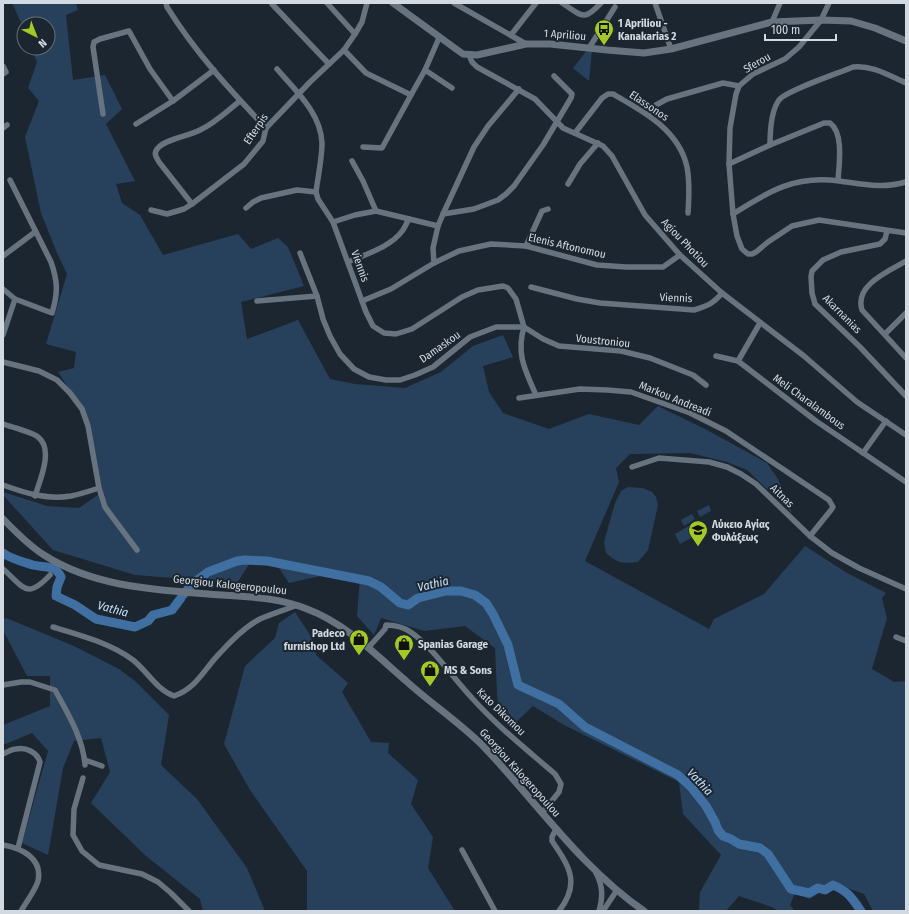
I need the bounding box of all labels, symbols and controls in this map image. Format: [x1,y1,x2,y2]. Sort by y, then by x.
north arrow [16,16,56,56]
scale bar [765,16,836,42]
place label: 1 Apriliou - Kanakarias 2 [618,17,676,43]
bus stop icon: 1 Apriliou - Kanakarias 2 [593,18,615,46]
text: 100 m [771,23,800,37]
street label: 1 Apriliou [543,27,587,43]
text: N [36,36,49,50]
street label: Sferou [741,50,773,76]
street label: Elassonos [627,88,671,124]
street label: Efterpis [241,111,271,147]
street label: Agiou Photiou [658,216,712,270]
street label: Elenis Aftonomou [527,231,607,261]
street label: Viennis [348,248,372,284]
street label: Viennis [659,291,693,305]
street label: Akarnanias [820,292,864,336]
street label: Damaskou [417,328,463,366]
street label: Voustroniou [575,332,631,350]
street label: Meli Charalambous [770,372,848,433]
street label: Markou Andreadi [637,379,713,419]
street label: Aitnas [767,482,797,511]
place label: Λύκειο Αγίας Φυλάξεως [711,518,770,544]
school or university icon: Λύκειο Αγίας Φυλάξεως [687,519,709,547]
street label: Georgiou Kalogeropoulou [172,573,288,597]
water label: Vathia [416,574,450,594]
water label: Vathia [96,598,130,620]
place label: Padeco furnishop Ltd [284,627,345,653]
shop icon: Padeco furnishop Ltd [348,628,370,656]
shop icon: Spanias Garage [393,633,415,661]
place label: Spanias Garage [418,638,488,651]
shop icon: MS & Sons [419,659,441,687]
place label: MS & Sons [444,664,492,677]
street label: Kato Dikomou [474,685,528,739]
street label: Georgiou Kalogeropoulou [477,726,563,820]
water label: Vathia [684,766,716,798]

